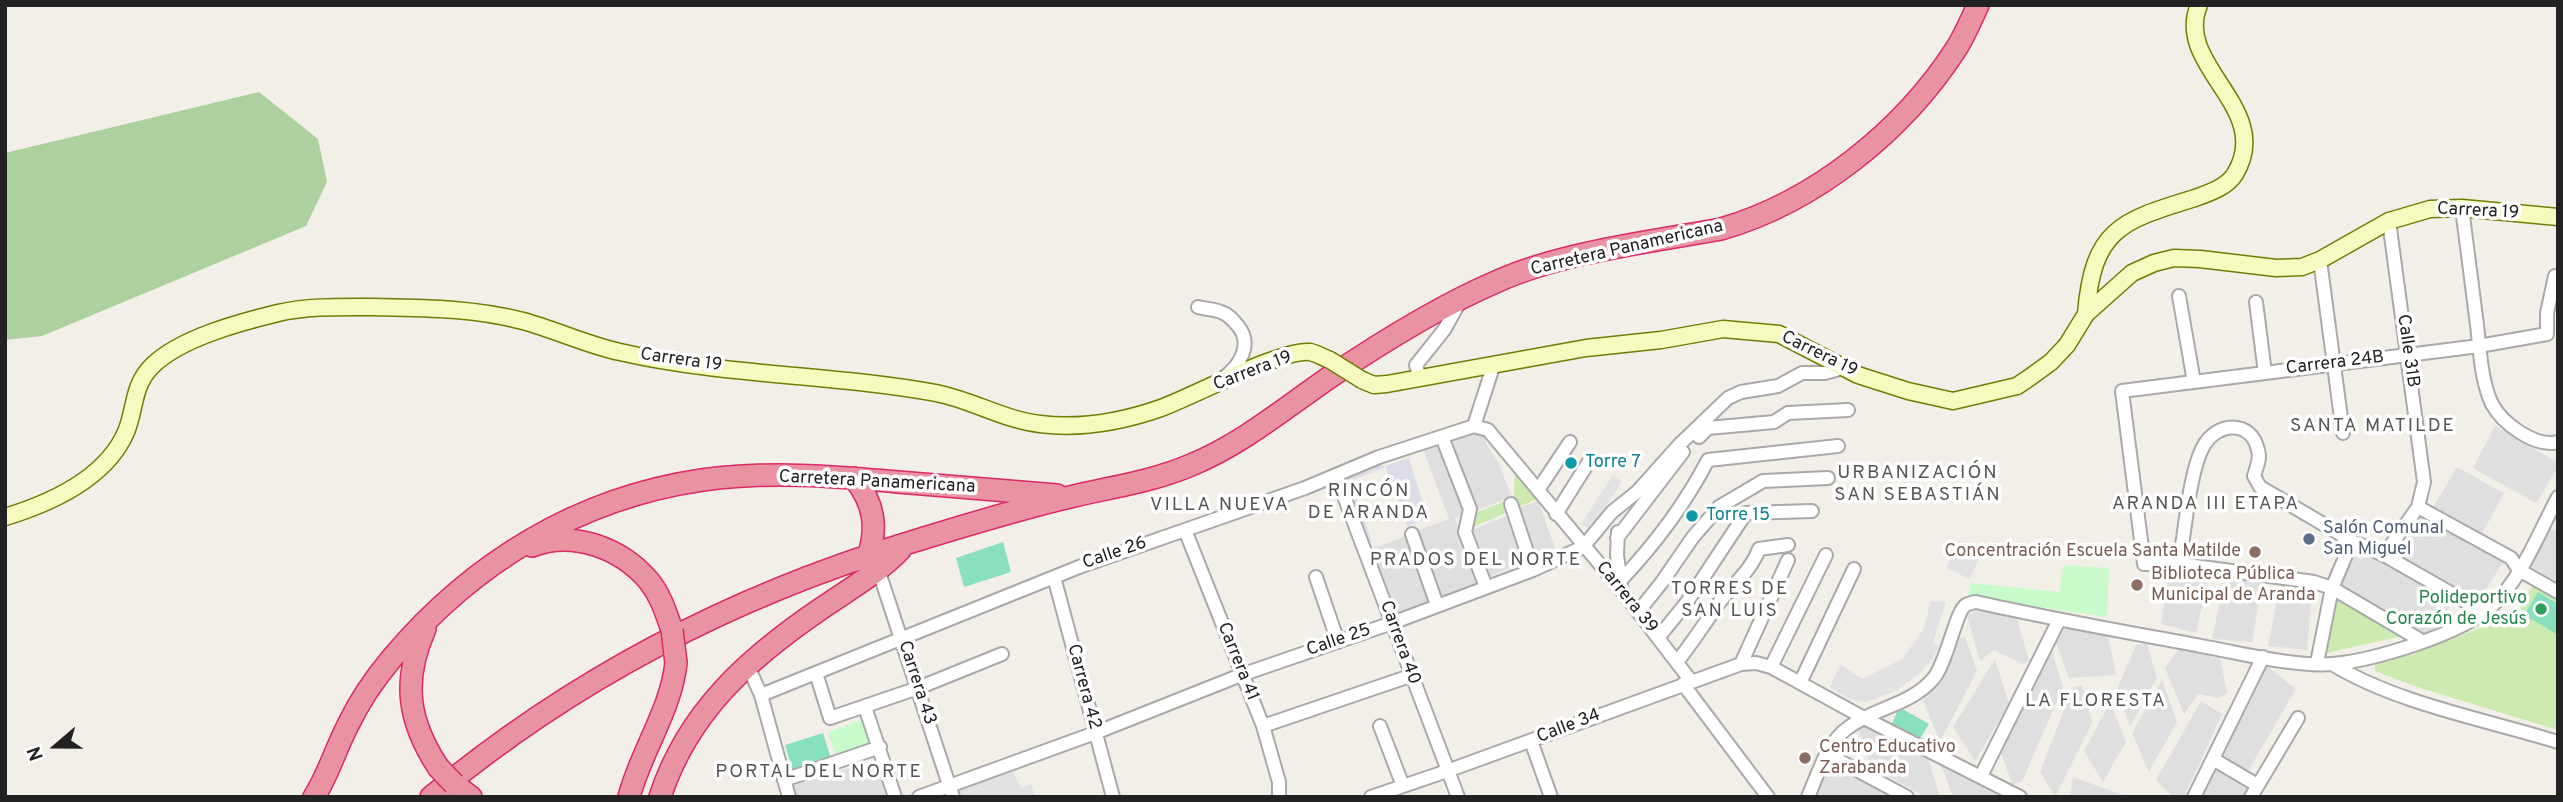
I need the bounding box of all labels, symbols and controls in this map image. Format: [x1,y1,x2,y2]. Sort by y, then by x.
street label: Carrera 19 [2436,199,2520,225]
street label: Carretera Panamericana [1529,216,1725,282]
street label: Calle 31B [2391,313,2423,389]
street label: Carrera 19 [1777,327,1861,383]
street label: Carrera 19 [639,345,723,377]
street label: Carrera 19 [1211,347,1295,397]
street label: Carrera 24B [2285,347,2385,381]
district label: SANTA MATILDE [2292,416,2454,438]
place label: Torre 7 [1585,452,1641,474]
marker: Torre 7 [1563,455,1579,471]
district label: URBANIZACIÓN SAN SEBASTIÁN [1836,463,2000,507]
street label: Carretera Panamericana [778,467,976,499]
district label: RINCÓN DE ARANDA [1309,481,1429,525]
district label: ARANDA III ETAPA [2114,494,2298,516]
district label: VILLA NUEVA [1151,495,1289,517]
place label: Torre 15 [1706,505,1770,527]
marker: Torre 15 [1684,508,1700,524]
place label: Salón Comunal San Miguel [2323,518,2444,560]
marker: Salón Comunal San Miguel [2301,531,2317,547]
street label: Calle 26 [1080,533,1150,575]
place label: Concentración Escuela Santa Matilde [1945,541,2241,563]
marker: Concentración Escuela Santa Matilde [2247,544,2263,560]
district label: PRADOS DEL NORTE [1372,550,1580,572]
street label: Carrera 39 [1590,558,1662,638]
place label: Biblioteca Pública Municipal de Aranda [2151,564,2315,606]
marker: Biblioteca Pública Municipal de Aranda [2129,577,2145,593]
district label: TORRES DE SAN LUIS [1672,579,1788,623]
place label: Polideportivo Corazón de Jesús [2386,588,2527,630]
street label: Carrera 40 [1374,598,1424,688]
marker: Polideportivo Corazón de Jesús [2533,601,2549,617]
street label: Carrera 41 [1211,620,1263,704]
street label: Calle 25 [1304,620,1374,662]
street label: Carrera 43 [892,638,940,728]
street label: Carrera 42 [1061,642,1105,732]
district label: LA FLORESTA [2026,691,2166,713]
street label: Calle 34 [1534,705,1604,749]
north arrow [21,711,91,781]
place label: Centro Educativo Zarabanda [1819,737,1956,780]
text: N [23,743,50,764]
marker: Centro Educativo Zarabanda [1797,750,1813,766]
district label: PORTAL DEL NORTE [717,762,921,784]

